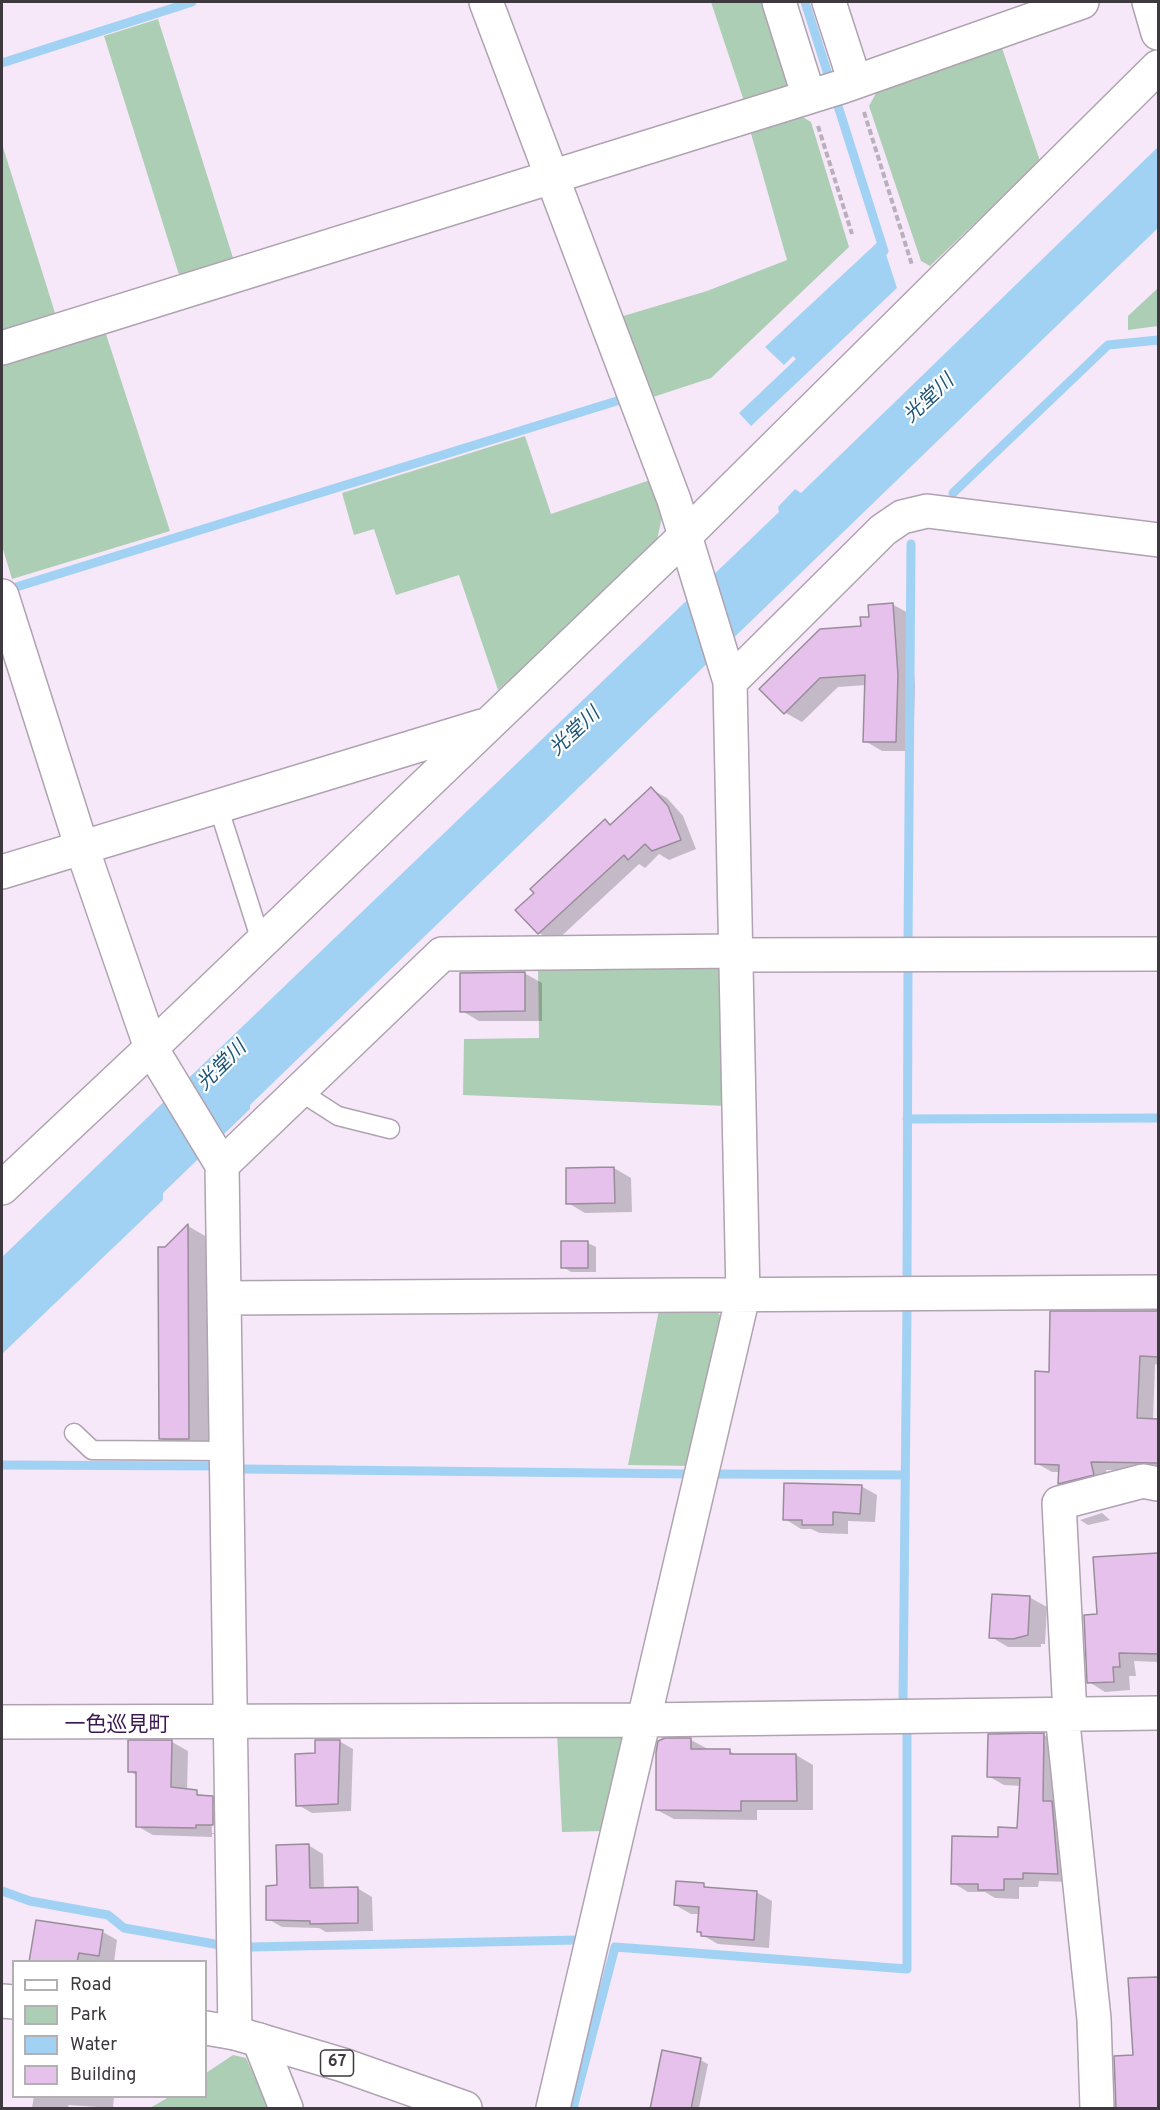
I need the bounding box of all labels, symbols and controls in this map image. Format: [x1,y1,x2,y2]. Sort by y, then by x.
water label: 光堂川 [900,371,960,429]
water label: 光堂川 [546,704,606,762]
water label: 光堂川 [193,1037,253,1097]
district label: 一色巡見町 [65,1714,169,1740]
legend [12,1960,207,2098]
text: Road [70,1974,112,1997]
text: Park [70,2004,107,2027]
text: Water [70,2034,117,2057]
road number: 67 [320,2050,354,2076]
text: Building [70,2064,136,2087]

